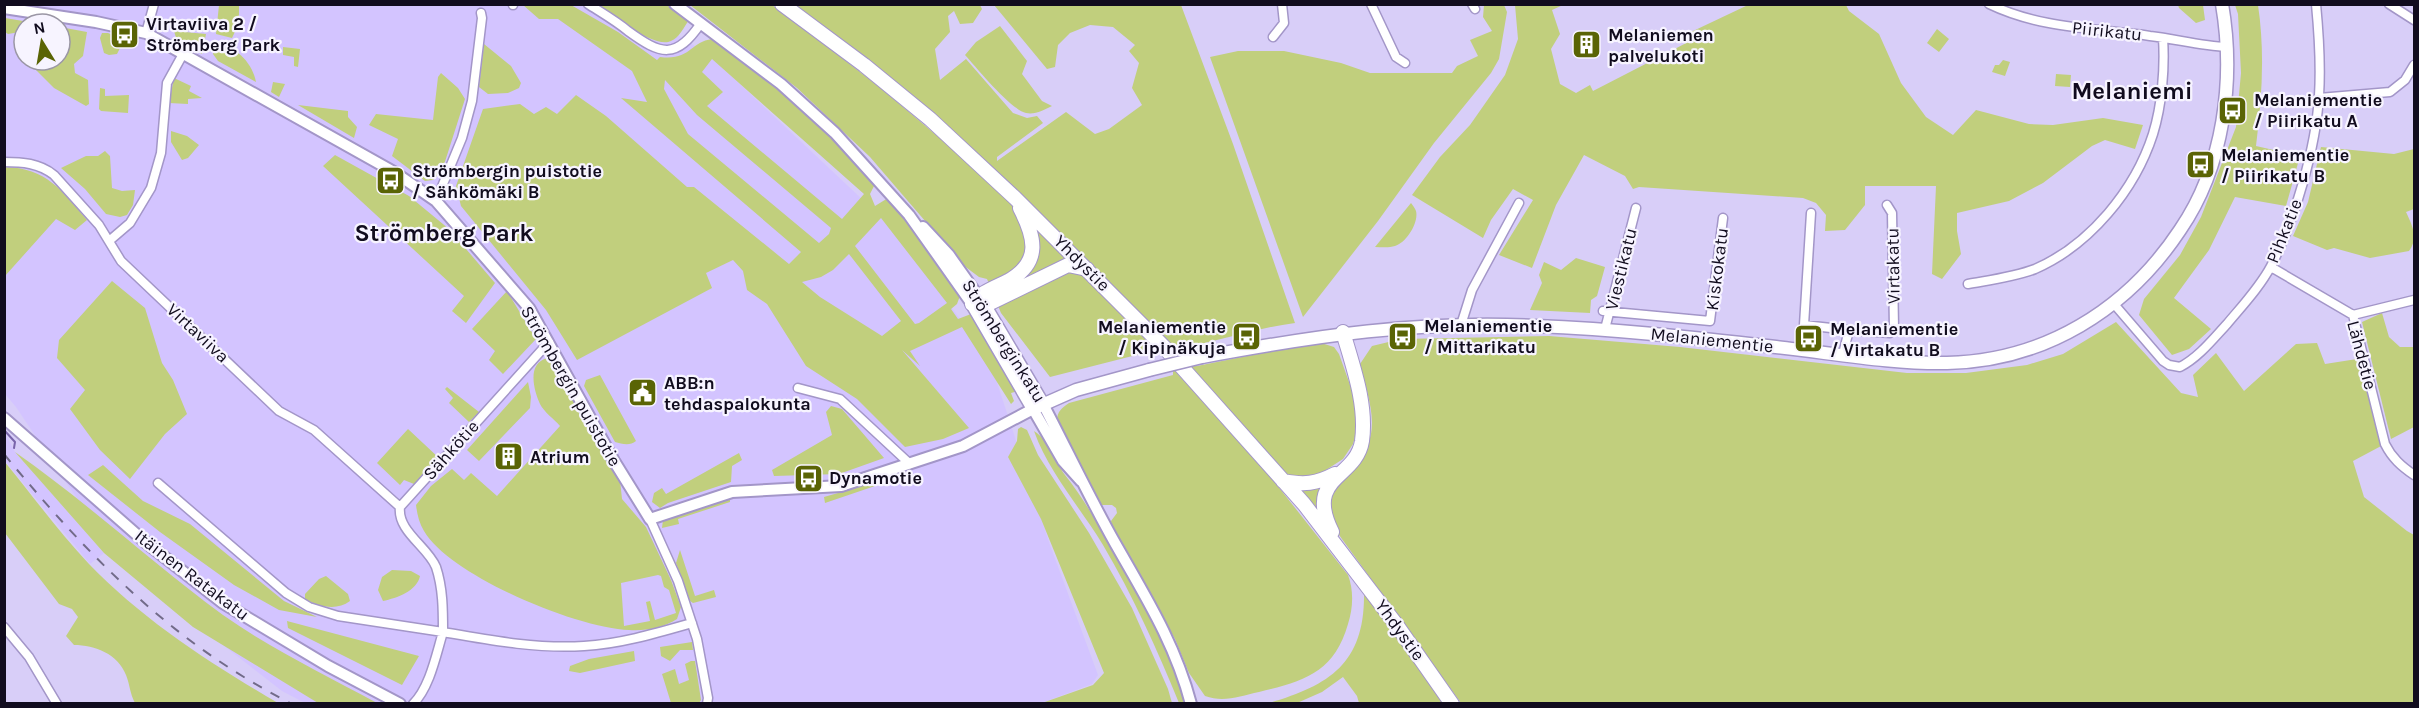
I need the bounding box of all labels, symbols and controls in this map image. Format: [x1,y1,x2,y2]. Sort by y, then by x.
north arrow [12,12,72,72]
place label: Virtaviiva 2 / Strömberg Park [146,13,280,56]
street label: Piirikatu [2071,16,2143,46]
text: N [32,17,47,38]
bus stop icon: Virtaviiva 2 / Strömberg Park [109,18,141,50]
place label: Melaniemen palvelukoti [1608,24,1714,67]
building icon: Melaniemen palvelukoti [1571,29,1603,61]
district label: Melaniemi [2071,77,2193,105]
place label: Melaniementie / Piirikatu A [2254,89,2382,132]
bus stop icon: Melaniementie / Piirikatu A [2217,94,2249,126]
place label: Melaniementie / Piirikatu B [2221,144,2349,187]
bus stop icon: Melaniementie / Piirikatu B [2184,149,2216,181]
place label: Strömbergin puistotie / Sähkömäki B [412,160,602,203]
bus stop icon: Strömbergin puistotie / Sähkömäki B [375,165,407,197]
street label: Pihkatie [2261,196,2307,266]
district label: Strömberg Park [355,219,533,247]
street label: Viestikatu [1600,226,1642,312]
street label: Kiskokatu [1701,226,1733,312]
street label: Virtakatu [1881,228,1905,304]
street label: Yhdystie [1049,230,1115,296]
street label: Strömberginkatu [957,275,1051,407]
street label: Virtaviiva [162,299,234,367]
street label: Strömbergin puistotie [516,302,626,470]
place label: Melaniementie / Mittarikatu [1424,315,1552,358]
place label: Melaniementie / Kipinäkuja [1098,316,1226,359]
place label: Melaniementie / Virtakatu B [1830,318,1958,361]
street label: Lähdetie [2342,318,2382,392]
bus stop icon: Melaniementie / Mittarikatu [1387,320,1419,352]
bus stop icon: Melaniementie / Kipinäkuja [1231,321,1263,353]
street label: Melaniementie [1650,323,1774,357]
bus stop icon: Melaniementie / Virtakatu B [1793,323,1825,355]
place label: ABB:n tehdaspalokunta [664,372,811,415]
public building icon: ABB:n tehdaspalokunta [627,377,659,409]
street label: Sähkötie [418,416,484,484]
building icon: Atrium [493,441,525,473]
place label: Atrium [530,446,590,468]
bus stop icon: Dynamotie [792,462,824,494]
place label: Dynamotie [829,467,922,489]
street label: Itäinen Ratakatu [130,525,254,625]
street label: Yhdystie [1370,595,1430,665]

